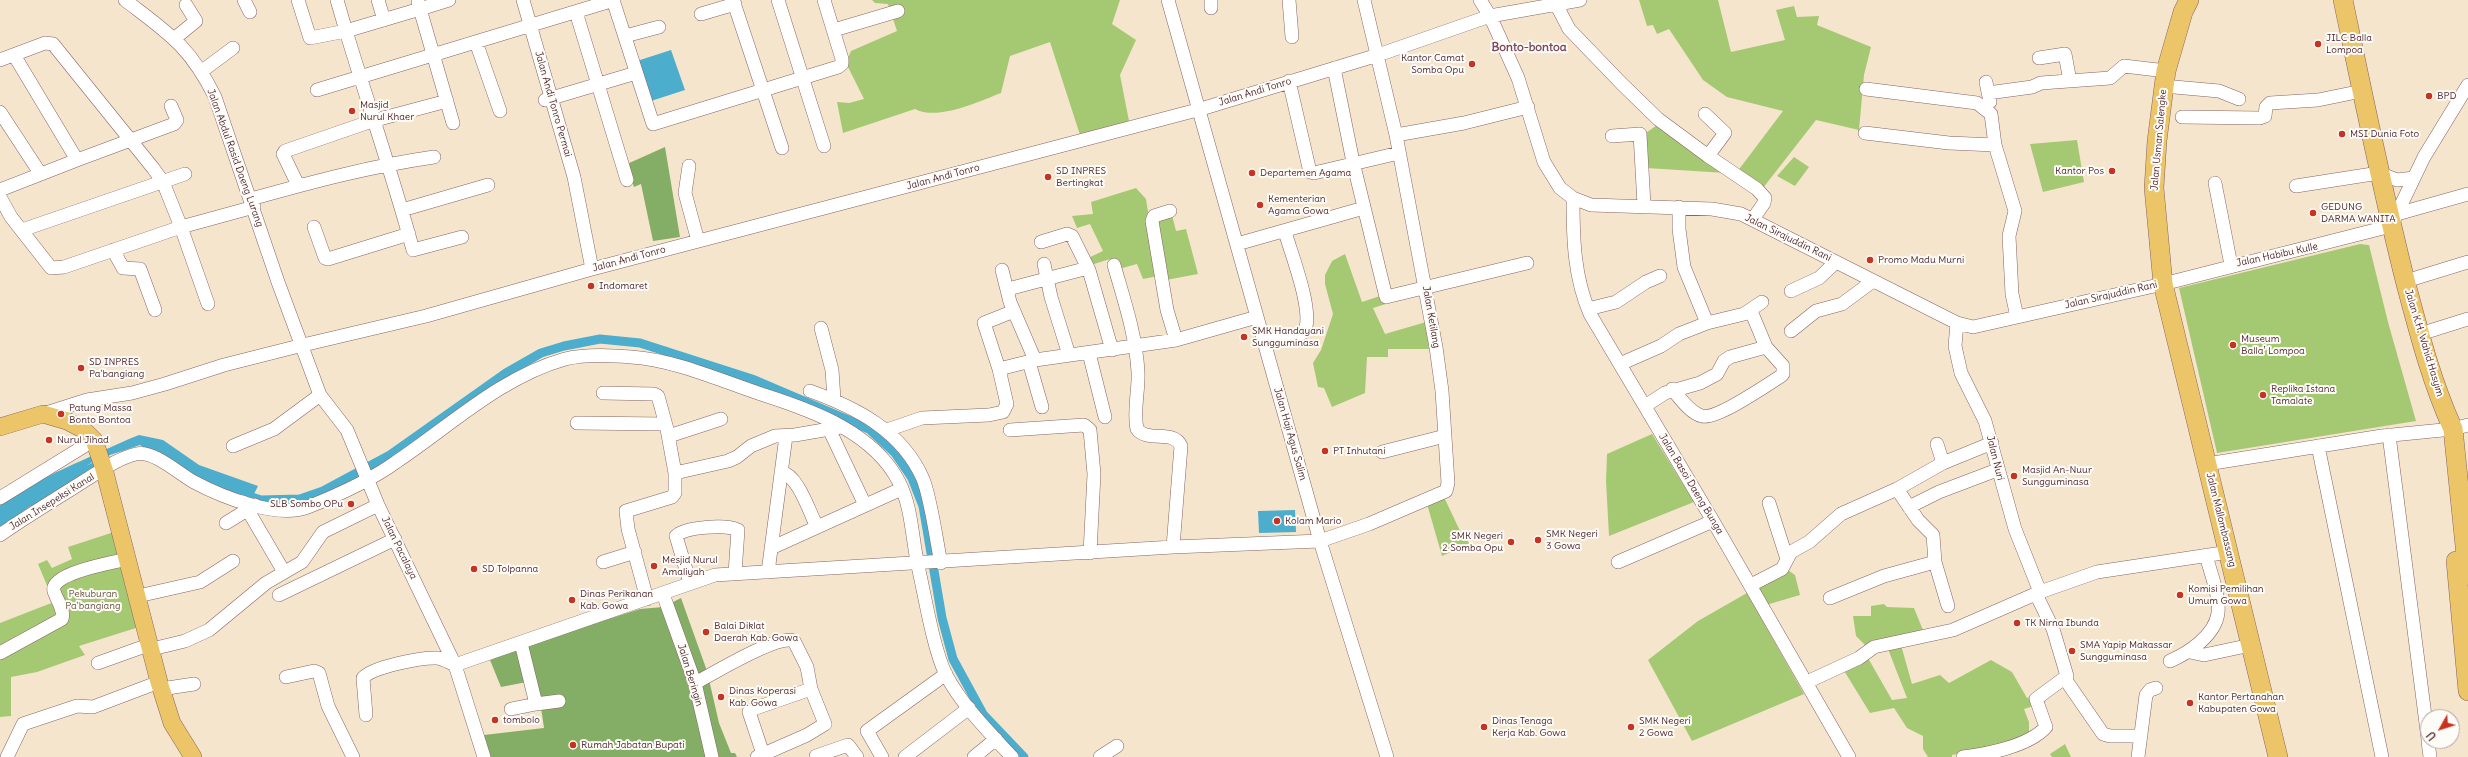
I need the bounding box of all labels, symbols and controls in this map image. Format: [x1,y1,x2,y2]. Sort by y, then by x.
place label: JILC Balla Lompoa [2326,32,2372,56]
marker: JILC Balla Lompoa [2313,39,2323,49]
district label: Bonto-bontoa [1491,41,1567,55]
street label: Jalan Andi Tonro Permai [532,50,574,158]
place label: Kantor Camat Somba Opu [1401,52,1464,76]
marker: Kantor Camat Somba Opu [1467,59,1477,69]
street label: Jalan Andi Tonro [1217,75,1293,109]
street label: Jalan Abdul Rasid Daeng Lurang [204,87,266,229]
street label: Jalan Usman Salengke [2149,89,2169,191]
place label: BPD [2437,90,2457,102]
marker: BPD [2424,91,2434,101]
place label: Masjid Nurul Khaer [360,99,414,122]
marker: Masjid Nurul Khaer [347,106,357,116]
place label: MSI Dunia Foto [2350,128,2419,140]
marker: MSI Dunia Foto [2337,129,2347,139]
street label: Jalan Andi Tonro [905,161,981,193]
place label: SD INPRES Bertingkat [1056,165,1106,188]
place label: Kantor Pos [2055,165,2104,177]
marker: Kantor Pos [2107,166,2117,176]
place label: Departemen Agama [1260,167,1351,179]
marker: Departemen Agama [1247,168,1257,178]
marker: SD INPRES Bertingkat [1043,172,1053,182]
place label: Kementerian Agama Gowa [1268,193,1329,216]
marker: Kementerian Agama Gowa [1255,200,1265,210]
place label: GEDUNG DARMA WANITA [2321,201,2396,224]
marker: GEDUNG DARMA WANITA [2308,208,2318,218]
street label: Jalan Sirajuddin Rani [1743,212,1833,264]
street label: Jalan Habibu Kulle [2235,240,2319,270]
street label: Jalan Andi Tonro [591,243,667,275]
place label: Promo Madu Murni [1878,254,1964,266]
marker: Promo Madu Murni [1865,255,1875,265]
street label: Jalan Sirajuddin Rani [2064,279,2158,311]
place label: Indomaret [599,280,648,292]
marker: Indomaret [586,281,596,291]
street label: Jalan Ketilang [1420,285,1442,349]
street label: Jalan K.H. Wahid Hasyim [2402,288,2446,398]
place label: SMK Handayani Sungguminasa [1252,325,1324,348]
marker: SMK Handayani Sungguminasa [1239,332,1249,342]
place label: Museum Ballaʼ Lompoa [2241,333,2305,356]
marker: Museum Ballaʼ Lompoa [2228,340,2238,350]
place label: SD INPRES Pa'bangiang [89,356,144,380]
marker: SD INPRES Pa'bangiang [76,363,86,373]
place label: Replika Istana Tamalate [2271,383,2335,406]
street label: Jalan Haji Agus Salim [1271,386,1309,482]
marker: Replika Istana Tamalate [2258,390,2268,400]
place label: Patung Massa Bonto Bontoa [69,402,132,426]
marker: Patung Massa Bonto Bontoa [56,409,66,419]
street label: Jalan Basoi Daeng Bunga [1656,431,1726,537]
place label: Nurul Jihad [57,434,109,446]
street label: Jalan Nuri [1984,434,2006,482]
marker: Nurul Jihad [44,435,54,445]
place label: PT Inhutani [1333,445,1385,457]
marker: PT Inhutani [1320,446,1330,456]
place label: Masjid An-Nuur Sungguminasa [2022,464,2092,488]
street label: Jalan Insepeksi Kanal [7,471,97,533]
marker: Masjid An-Nuur Sungguminasa [2009,471,2019,481]
street label: Jalan Mallombassang [2203,472,2239,568]
place label: SLB Sombo OPu [270,498,343,510]
marker: SLB Sombo OPu [346,499,356,509]
street label: Jalan Pacalaya [379,515,419,581]
place label: Kolam Mario [1285,515,1341,527]
marker: Kolam Mario [1272,516,1282,526]
place label: SMK Negeri 3 Gowa [1546,528,1598,552]
place label: SMK Negeri 2 Somba Opu [1442,530,1503,554]
marker: SMK Negeri 3 Gowa [1533,535,1543,545]
marker: SMK Negeri 2 Somba Opu [1506,537,1516,547]
place label: Mesjid Nurul Amaliyah [662,554,718,578]
marker: Mesjid Nurul Amaliyah [649,561,659,571]
place label: SD Tolpanna [482,563,538,575]
marker: SD Tolpanna [469,564,479,574]
place label: Komisi Pemilihan Umum Gowa [2188,583,2264,606]
park label: Pekuburan Pa'bangiang [65,588,121,612]
place label: Dinas Perikanan Kab. Gowa [580,588,653,612]
marker: Komisi Pemilihan Umum Gowa [2175,590,2185,600]
marker: Dinas Perikanan Kab. Gowa [567,595,577,605]
place label: TK Nirna Ibunda [2025,617,2099,629]
marker: TK Nirna Ibunda [2012,618,2022,628]
place label: Balai Diklat Daerah Kab. Gowa [714,620,798,644]
marker: Balai Diklat Daerah Kab. Gowa [701,627,711,637]
place label: SMA Yapip Makassar Sungguminasa [2080,639,2172,662]
street label: Jalan Beringin [675,642,705,708]
marker: SMA Yapip Makassar Sungguminasa [2067,646,2077,656]
place label: Dinas Koperasi Kab. Gowa [729,685,796,708]
place label: Kantor Pertanahan Kabupaten Gowa [2198,691,2284,714]
marker: Dinas Koperasi Kab. Gowa [716,692,726,702]
marker: Kantor Pertanahan Kabupaten Gowa [2185,698,2195,708]
north arrow [2420,709,2460,749]
place label: tombolo [503,714,540,726]
marker: tombolo [490,715,500,725]
place label: Dinas Tenaga Kerja Kab. Gowa [1492,715,1566,738]
place label: SMK Negeri 2 Gowa [1639,715,1691,738]
marker: Dinas Tenaga Kerja Kab. Gowa [1479,722,1489,732]
marker: SMK Negeri 2 Gowa [1626,722,1636,732]
text: U [2424,729,2439,743]
place label: Rumah Jabatan Bupati [581,739,684,751]
marker: Rumah Jabatan Bupati [568,740,578,750]

